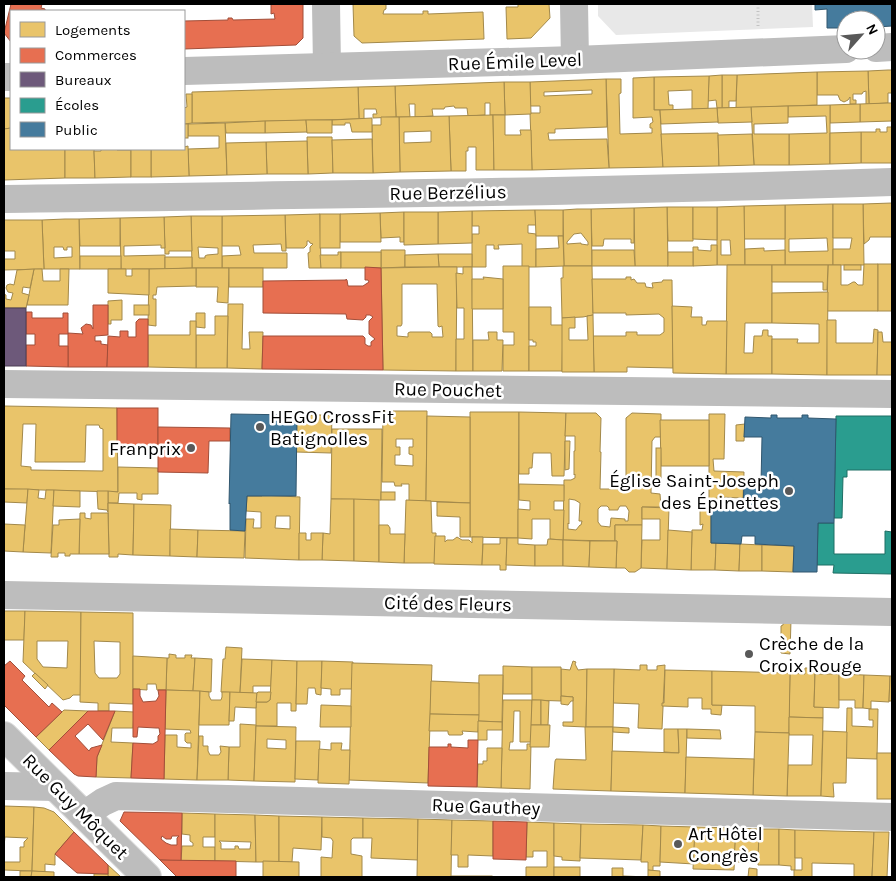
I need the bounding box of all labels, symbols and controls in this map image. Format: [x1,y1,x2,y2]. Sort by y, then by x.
legend [10,10,185,150]
north arrow [836,10,886,60]
text: Logements [55,21,131,39]
text: N [862,21,882,38]
text: Commerces [55,46,137,64]
street label: Rue Émile Level [447,48,583,75]
text: Bureaux [55,71,112,89]
text: Écoles [55,96,99,114]
text: Public [55,121,98,139]
street label: Rue Berzélius [389,181,507,205]
street label: Rue Pouchet [394,378,502,402]
place label: HEGO CrossFit Batignolles [270,406,394,450]
marker: HEGO CrossFit Batignolles [254,421,266,433]
place label: Franprix [109,438,181,460]
marker: Franprix [185,442,197,454]
place label: Église Saint-Joseph des Épinettes [609,469,779,514]
marker: Église Saint-Joseph des Épinettes [783,485,795,497]
street label: Cité des Fleurs [384,592,512,616]
place label: Crèche de la Croix Rouge [759,633,864,677]
marker: Crèche de la Croix Rouge [743,648,755,660]
street label: Rue Guy Môquet [18,749,133,864]
street label: Rue Gauthey [431,794,541,820]
place label: Art Hôtel Congrès [688,823,763,867]
marker: Art Hôtel Congrès [672,838,684,850]

